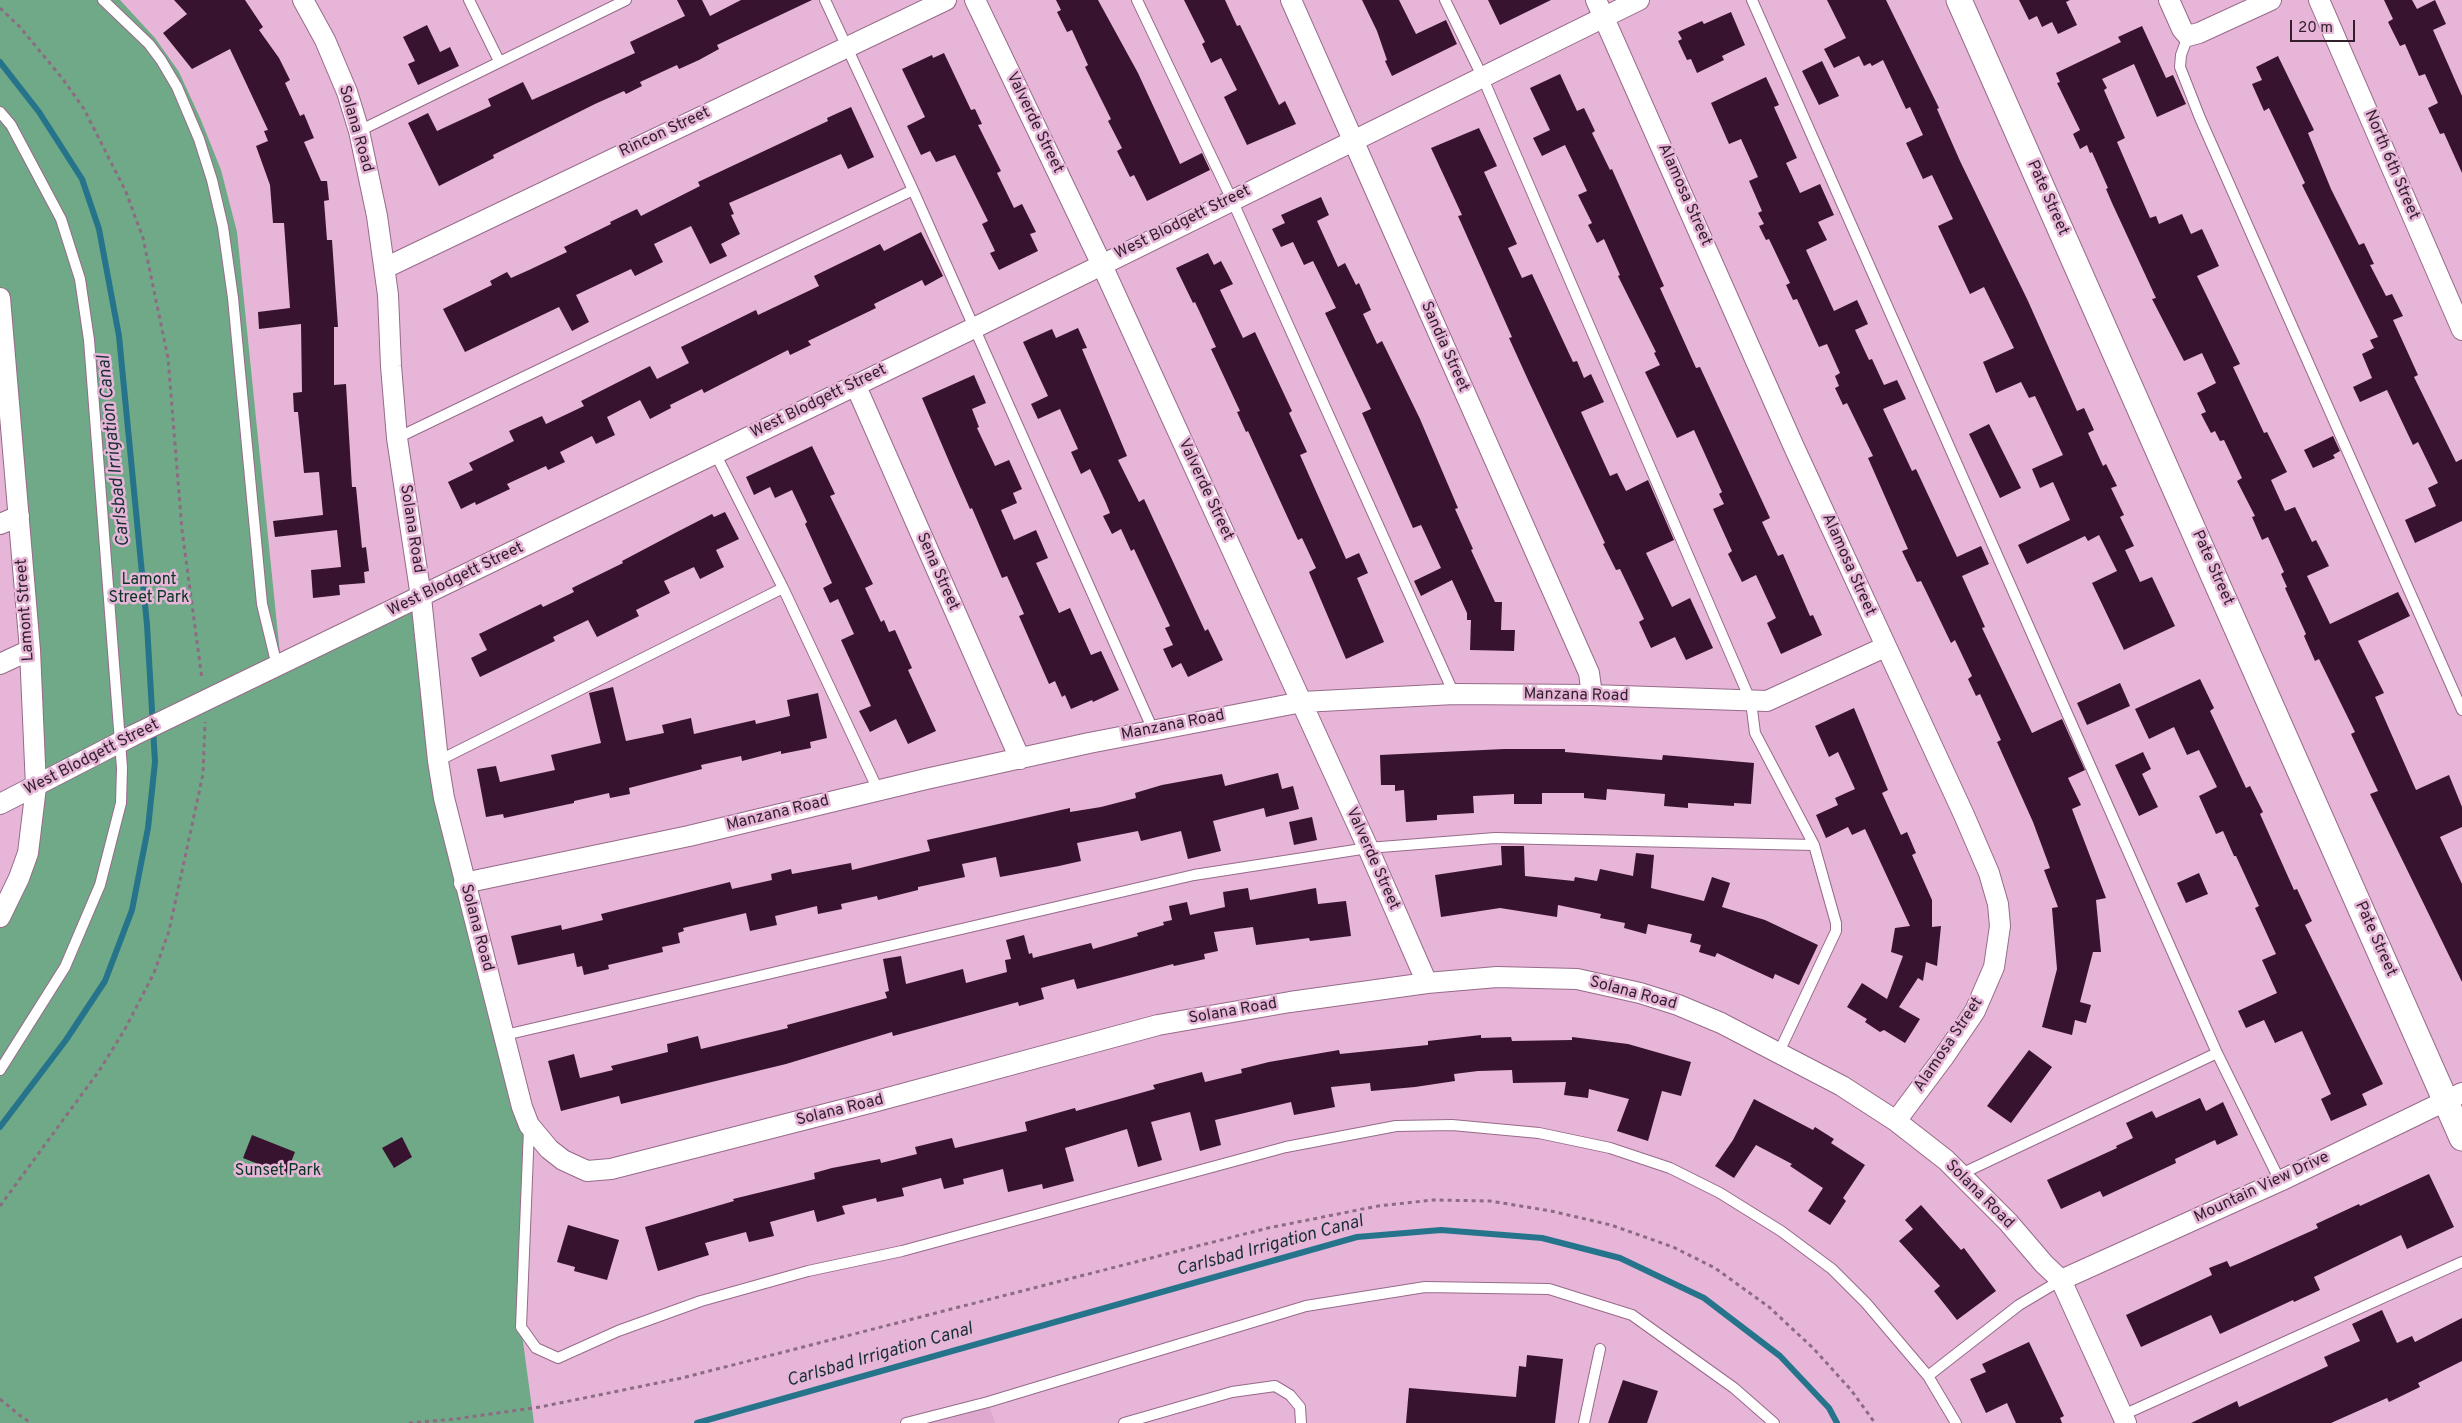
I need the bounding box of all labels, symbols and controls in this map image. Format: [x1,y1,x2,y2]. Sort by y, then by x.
scale bar [2292,10,2357,42]
text: 20 m [2298,19,2333,38]
street label: Valverde Street [1001,69,1067,177]
street label: Solana Road [333,83,377,175]
street label: Rincon Street [617,104,713,162]
street label: North 6th Street [2359,107,2423,223]
street label: Alamosa Street [1653,141,1715,249]
street label: Pate Street [2022,157,2072,239]
street label: West Blodgett Street [1112,182,1254,264]
street label: Sandia Street [1416,299,1472,395]
water label: Carlsbad Irrigation Canal [94,354,136,548]
street label: West Blodgett Street [748,361,890,443]
street label: Valverde Street [1173,436,1237,544]
street label: Solana Road [395,483,427,575]
street label: Alamosa Street [1817,511,1879,619]
street label: Pate Street [2187,527,2237,609]
street label: Sena Street [911,530,963,614]
street label: West Blodgett Street [385,539,527,621]
street label: Lamont Street [13,558,39,662]
park label: Lamont Street Park [109,571,189,609]
street label: Manzana Road [1523,685,1629,707]
street label: Manzana Road [1120,707,1226,745]
street label: West Blodgett Street [21,716,163,800]
street label: Manzana Road [725,792,831,836]
street label: Valverde Street [1341,805,1403,913]
street label: Solana Road [455,882,497,974]
street label: Pate Street [2350,898,2400,980]
street label: Solana Road [1587,973,1679,1015]
street label: Alamosa Street [1910,994,1988,1096]
street label: Solana Road [1187,995,1279,1029]
street label: Solana Road [794,1091,886,1131]
street label: Mountain View Drive [2191,1148,2333,1228]
street label: Solana Road [1941,1157,2017,1233]
park label: Sunset Park [235,1162,321,1182]
water label: Carlsbad Irrigation Canal [1174,1212,1366,1282]
water label: Carlsbad Irrigation Canal [785,1319,975,1393]

